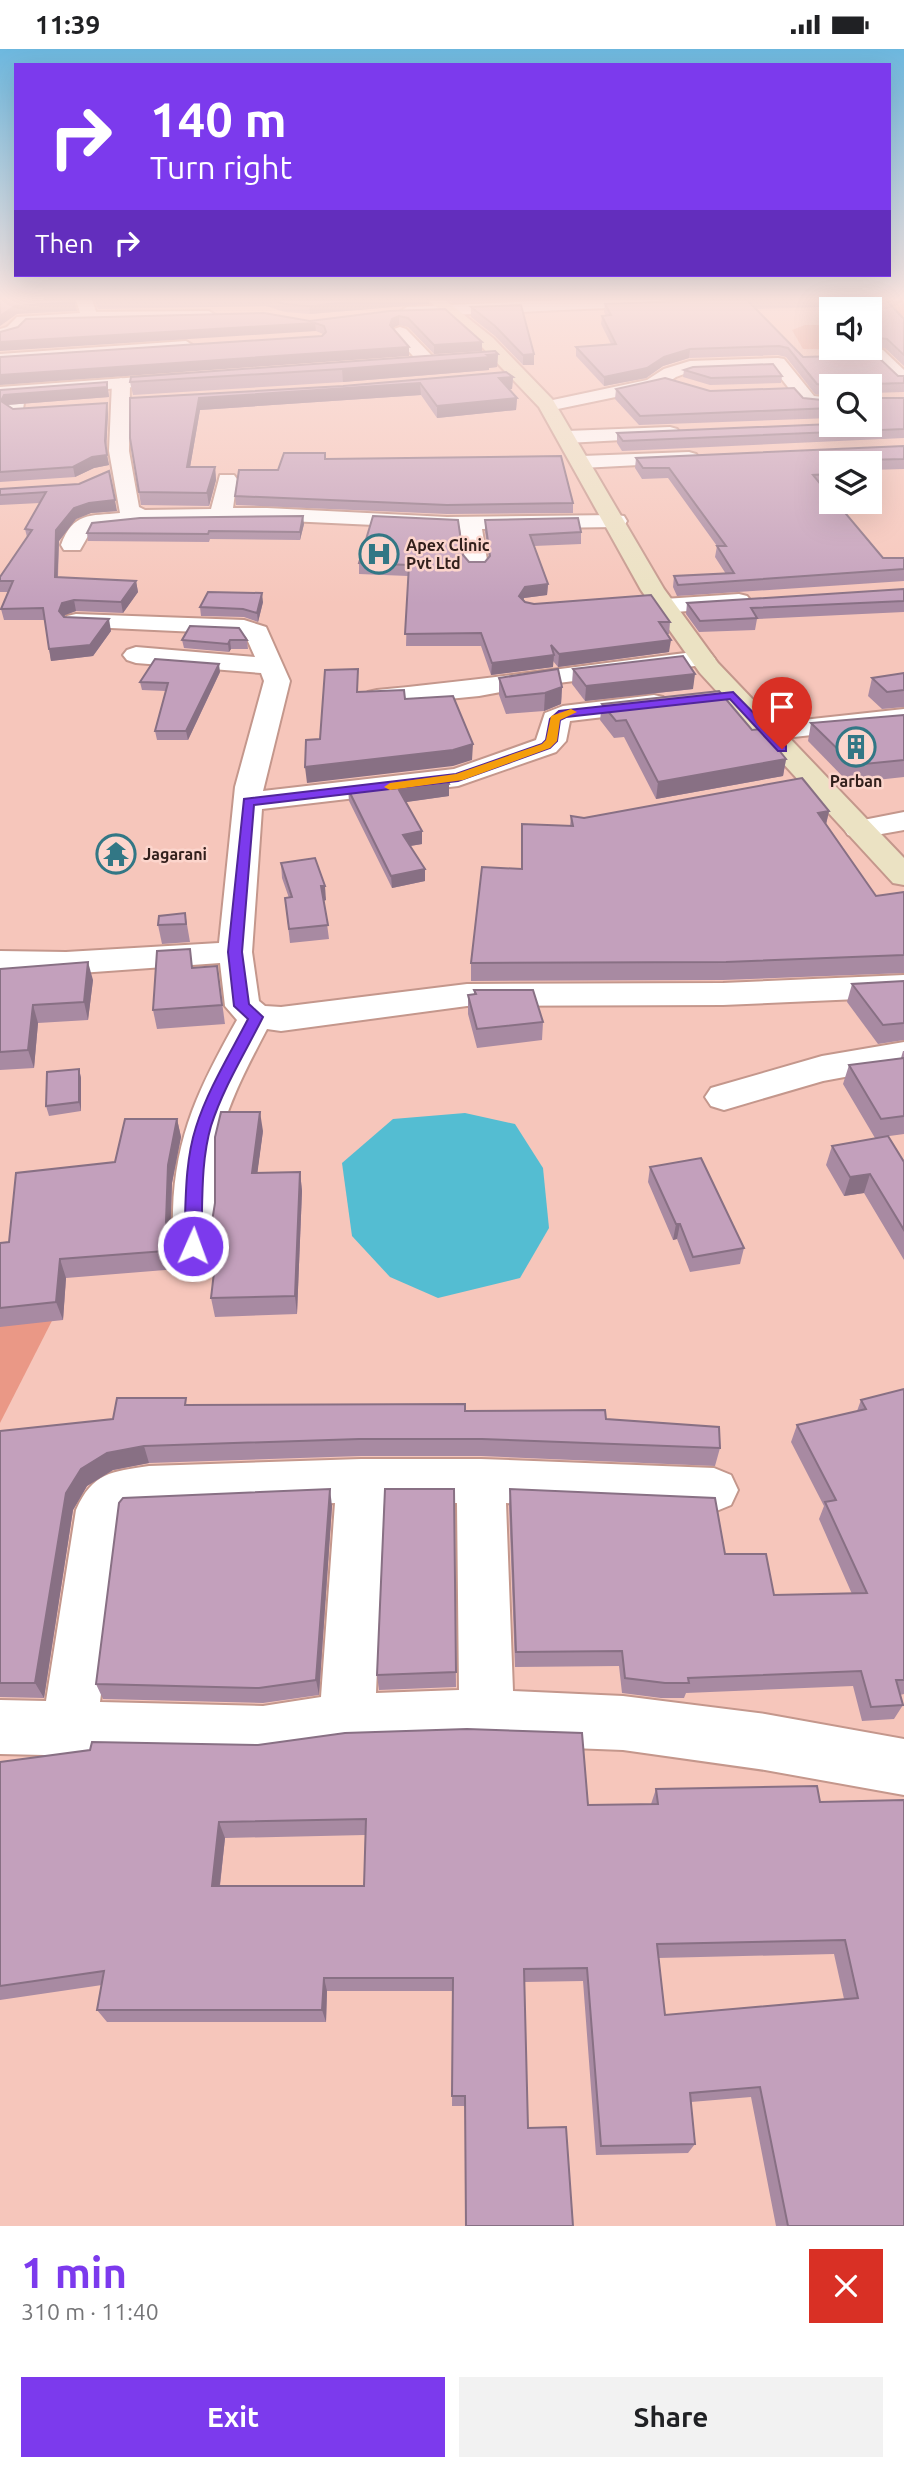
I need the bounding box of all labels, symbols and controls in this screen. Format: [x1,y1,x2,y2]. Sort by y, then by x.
text: 11:39 [35,10,100,39]
icon: right [35,91,126,182]
text: 140 m [150,91,287,146]
text: Turn right [150,149,292,185]
icon: right [108,224,146,262]
text: Then [35,229,94,258]
map controls [819,297,882,514]
button: sound [819,297,882,360]
button: search [819,374,882,437]
button: layers [819,451,882,514]
hospital icon: Apex Clinic Pvt Ltd [358,533,400,575]
place label: Apex Clinic Pvt Ltd [406,536,490,572]
pin [752,677,812,749]
icon: arrive [763,688,801,726]
building icon: Parban [835,726,877,768]
place label: Parban [830,772,882,790]
temple icon: Jagarani [95,833,137,875]
place label: Jagarani [143,845,207,863]
position arrow [156,1209,230,1283]
text: 1 min [21,2249,127,2296]
button: close [809,2249,883,2323]
text: 310 m · 11:40 [21,2299,159,2324]
button: Exit [21,2377,445,2457]
button: Share [459,2377,883,2457]

